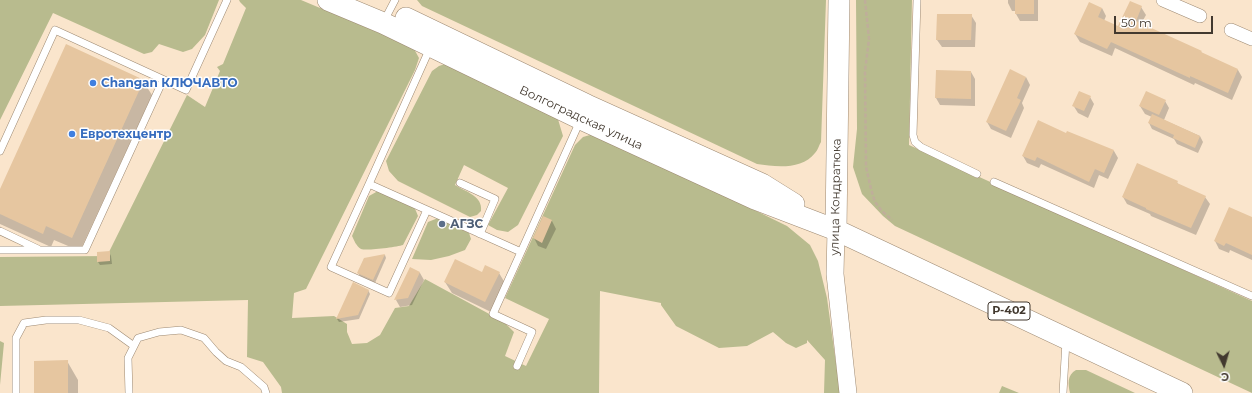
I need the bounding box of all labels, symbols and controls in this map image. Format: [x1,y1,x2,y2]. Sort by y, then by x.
scale bar [1116,8,1215,34]
text: 50 m [1121,15,1152,30]
place label: Changan КЛЮЧАВТО [101,76,238,90]
marker: Changan КЛЮЧАВТО [88,78,98,88]
street label: Волгоградская улица [517,83,645,153]
place label: Евротехцентр [80,127,172,141]
marker: Евротехцентр [67,129,77,139]
street label: улица Кондратюка [828,138,844,256]
place label: АГЗС [450,217,483,231]
marker: АГЗС [437,219,447,229]
road number: Р-402 [988,302,1030,320]
north arrow [1204,345,1244,385]
text: С [1220,370,1230,384]

